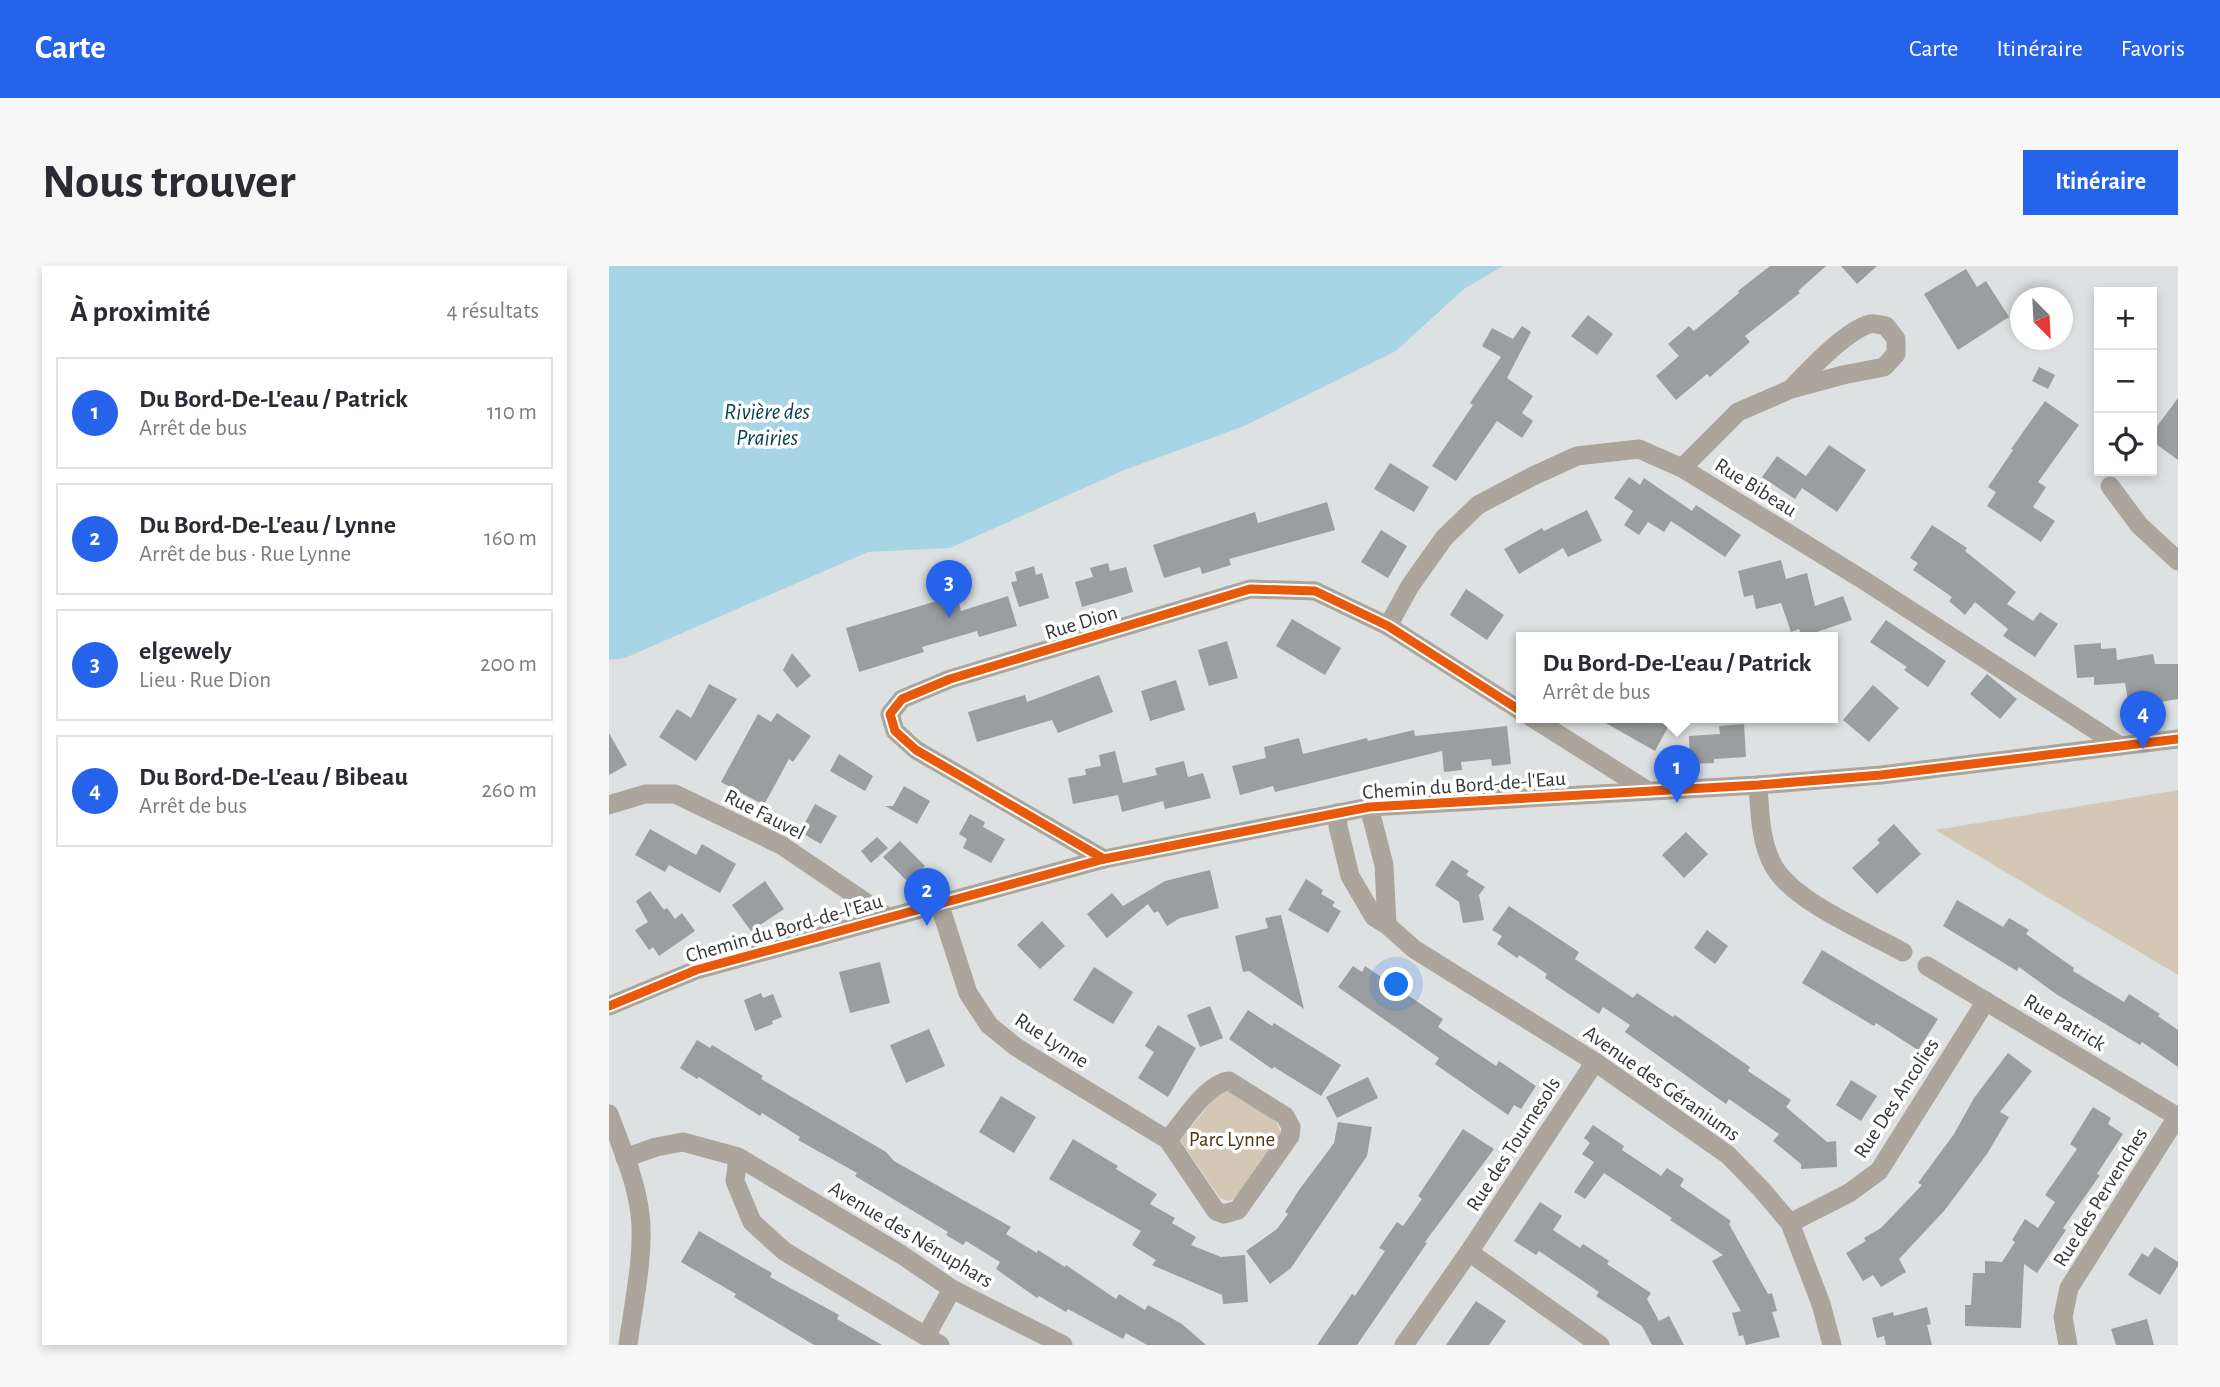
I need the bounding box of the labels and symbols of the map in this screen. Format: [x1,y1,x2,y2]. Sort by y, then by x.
north arrow [2010,287,2073,350]
water label: Rivière des Prairies [724,401,810,450]
street label: Rue Bibeau [1711,454,1801,521]
pin: 3 [926,560,972,618]
street label: Rue Dion [1042,602,1120,643]
pin: 4 [2120,691,2166,749]
pin: 1 [1654,745,1700,803]
street label: Chemin du Bord-de-l'Eau [1362,768,1567,803]
street label: Rue Fauvel [721,785,808,844]
pin: 2 [904,868,950,926]
street label: Chemin du Bord-de-l'Eau [683,890,885,967]
your location [1379,967,1413,1001]
street label: Rue Patrick [2020,990,2110,1055]
street label: Rue Lynne [1011,1009,1092,1072]
street label: Avenue des Géraniums [1580,1022,1744,1145]
street label: Rue Des Ancolies [1850,1035,1943,1162]
street label: Rue des Tournesols [1462,1074,1564,1215]
street label: Rue des Pervenches [2049,1124,2152,1270]
park label: Parc Lynne [1189,1129,1275,1150]
street label: Avenue des Nénuphars [825,1177,996,1292]

